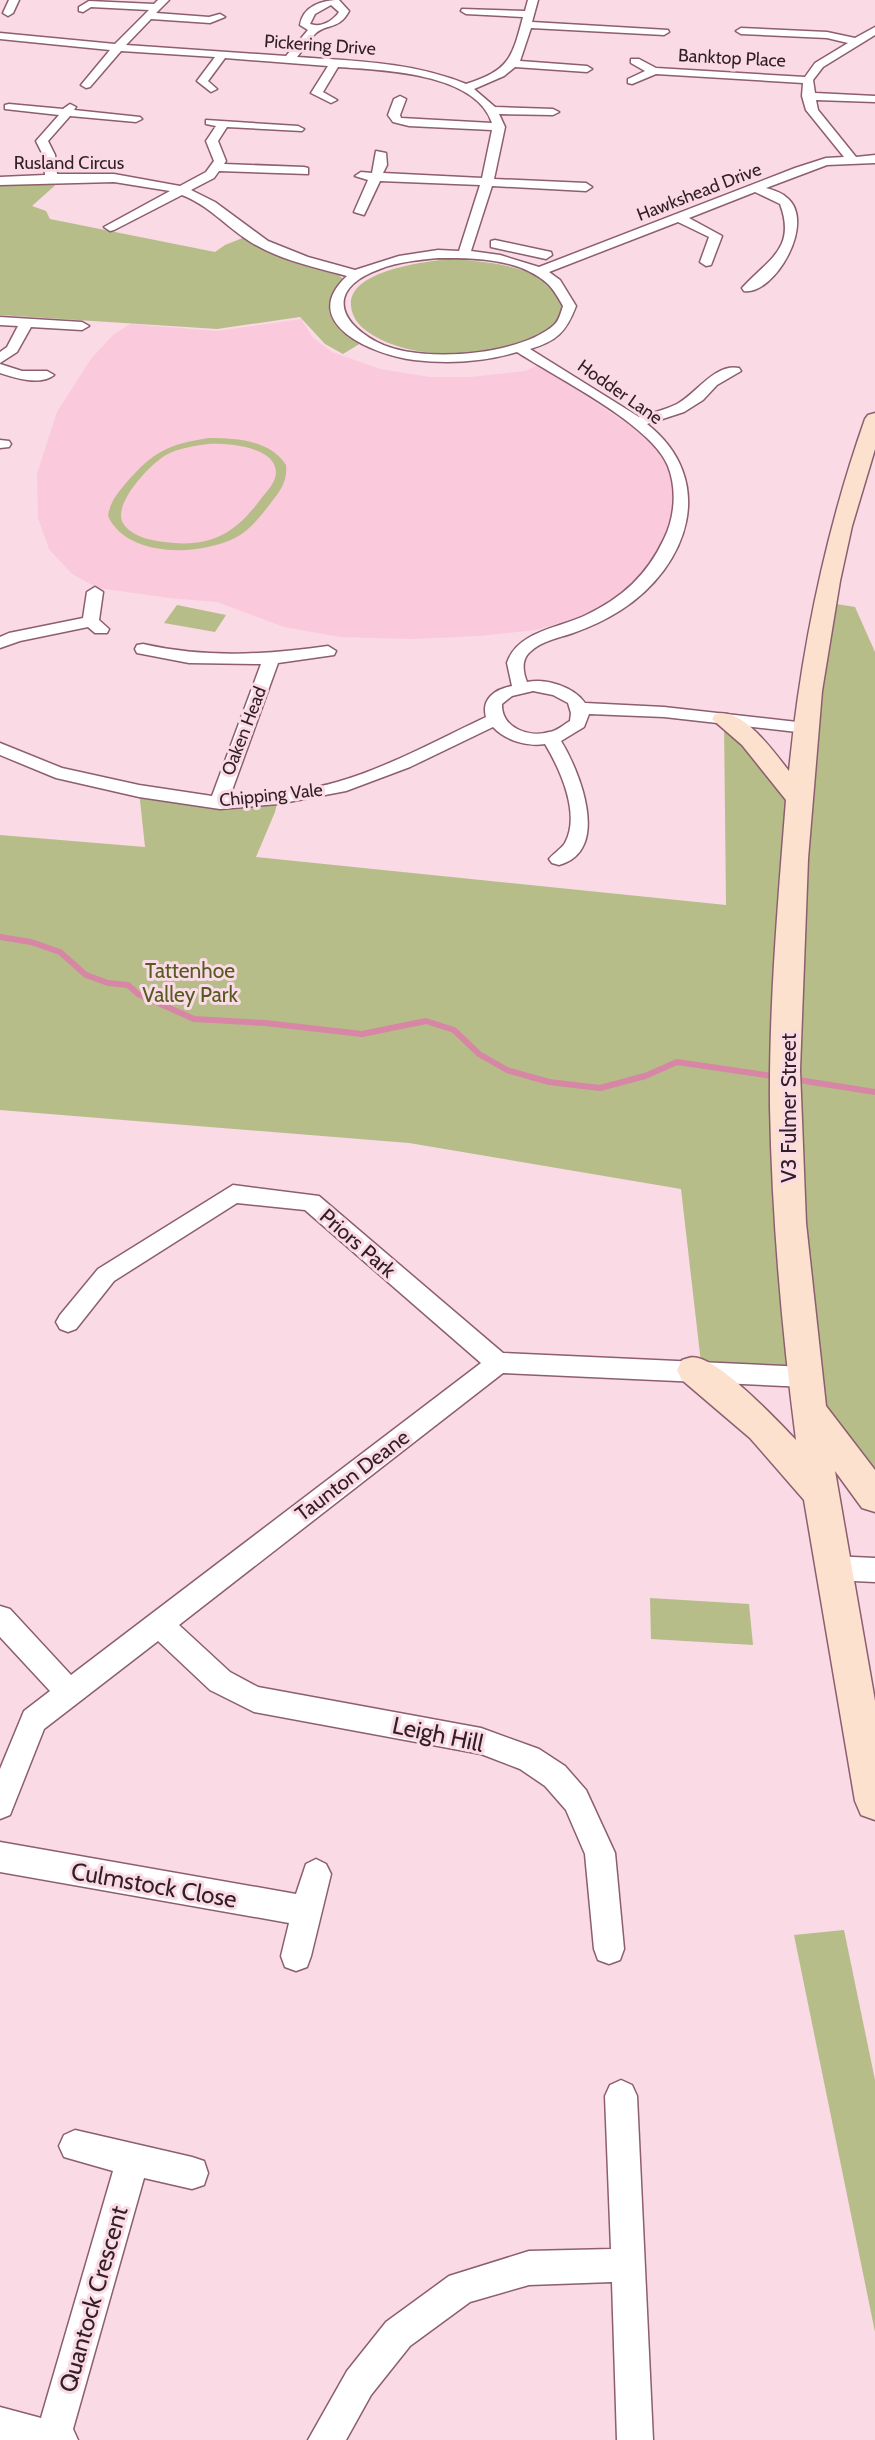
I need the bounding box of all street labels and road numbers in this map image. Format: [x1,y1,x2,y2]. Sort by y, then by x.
street label: Pickering Drive [263,30,377,60]
street label: Banktop Place [678,44,786,72]
street label: Rusland Circus [14,152,124,174]
street label: Hawkshead Drive [634,158,764,226]
street label: Hodder Lane [573,355,667,429]
street label: Oaken Head [217,683,271,779]
street label: Chipping Vale [218,779,324,811]
street label: V3 Fulmer Street [776,1033,801,1183]
street label: Priors Park [315,1203,402,1283]
street label: Taunton Deane [290,1424,414,1526]
street label: Leigh Hill [390,1710,487,1758]
street label: Culmstock Close [69,1856,239,1914]
street label: Quantock Crescent [53,2203,133,2395]

